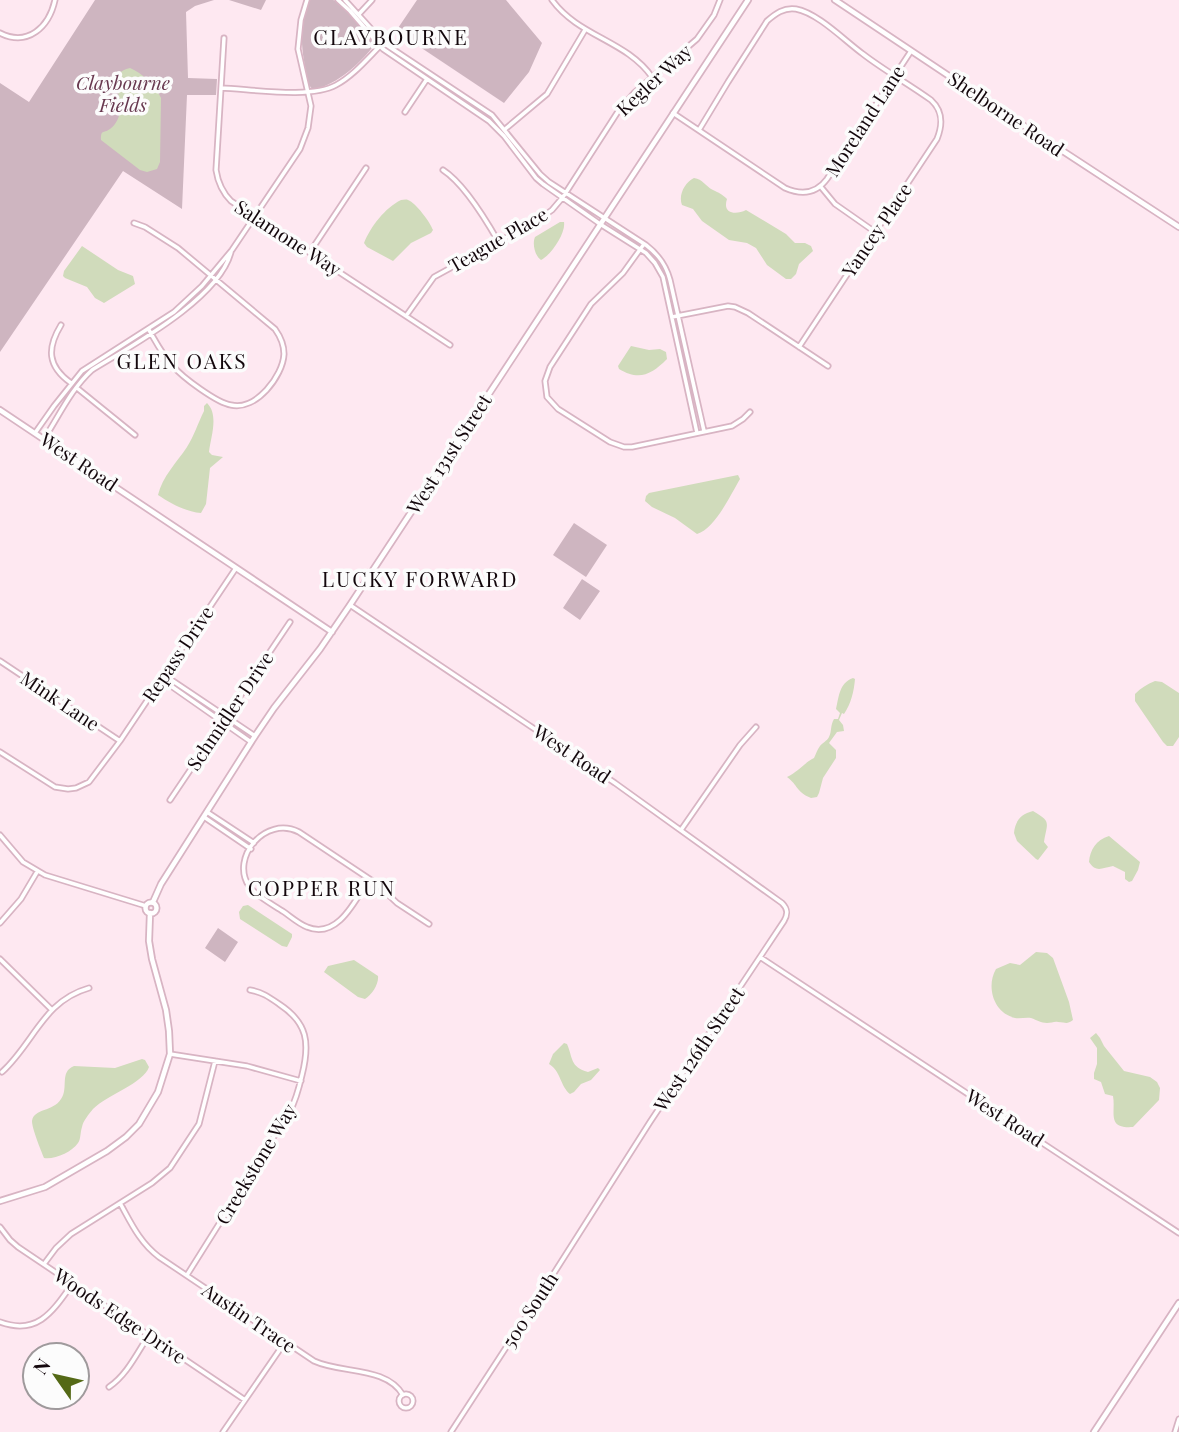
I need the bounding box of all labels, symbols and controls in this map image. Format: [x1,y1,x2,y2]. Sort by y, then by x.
district label: CLAYBOURNE [313,22,469,50]
street label: Kegler Way [610,37,697,121]
street label: Moreland Lane [818,60,910,181]
street label: Shelborne Road [943,65,1070,162]
park label: Claybourne Fields [76,69,170,117]
street label: Yancey Place [835,177,917,282]
street label: Salamone Way [230,193,347,282]
street label: Teague Place [443,200,552,278]
district label: GLEN OAKS [116,346,248,374]
street label: West 131st Street [399,388,497,519]
street label: West Road [35,425,123,497]
district label: LUCKY FORWARD [322,564,518,592]
street label: Repass Drive [135,600,219,707]
street label: Schmidler Drive [180,646,279,775]
street label: Mink Lane [16,664,105,736]
street label: West Road [528,717,616,789]
district label: COPPER RUN [248,873,396,901]
street label: West 126th Street [646,981,750,1117]
street label: West Road [961,1082,1050,1152]
street label: Creekstone Way [209,1098,302,1229]
street label: Woods Edge Drive [49,1261,192,1369]
street label: 500 South [495,1267,563,1352]
street label: Austin Trace [197,1276,301,1358]
north arrow [21,1341,91,1411]
text: N [26,1353,56,1379]

